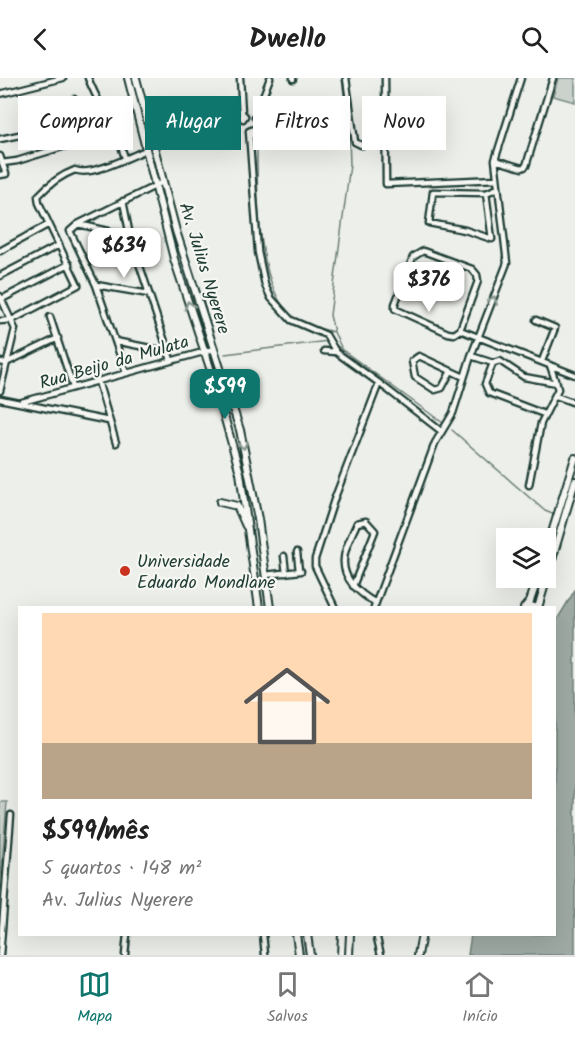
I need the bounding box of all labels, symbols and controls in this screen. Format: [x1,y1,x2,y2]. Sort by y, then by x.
text: Dwello [249,18,326,61]
icon: back [24,23,57,56]
icon: search [518,23,551,56]
chip: Comprar [18,96,133,150]
chip: Alugar [145,96,241,150]
chip: Filtros [253,96,350,150]
chip: Novo [362,96,446,150]
street label: Av. Julius Nyerere [170,199,237,338]
pin: $634 [88,228,160,279]
text: $634 [102,231,146,263]
pin: $376 [393,262,465,313]
text: $376 [407,265,451,297]
one-way arrow [486,295,499,305]
one-way arrow [183,300,196,311]
street label: Rua Beijo da Mulata [36,328,193,399]
pin: $599 [189,369,261,420]
text: $599 [204,372,246,404]
one-way arrow [236,439,249,449]
map controls [496,528,556,588]
button: layers [496,528,556,588]
place label: Universidade Eduardo Mondlane [137,548,275,598]
marker: Universidade Eduardo Mondlane [118,564,132,578]
icon: home [233,652,341,760]
text: $599/mês [42,811,149,853]
text: 5 quartos · 148 m² [42,853,201,885]
text: Av. Julius Nyerere [42,885,193,917]
tab: Mapa [77,968,113,1029]
tab: Salvos [267,968,308,1029]
tab: Início [462,968,498,1029]

